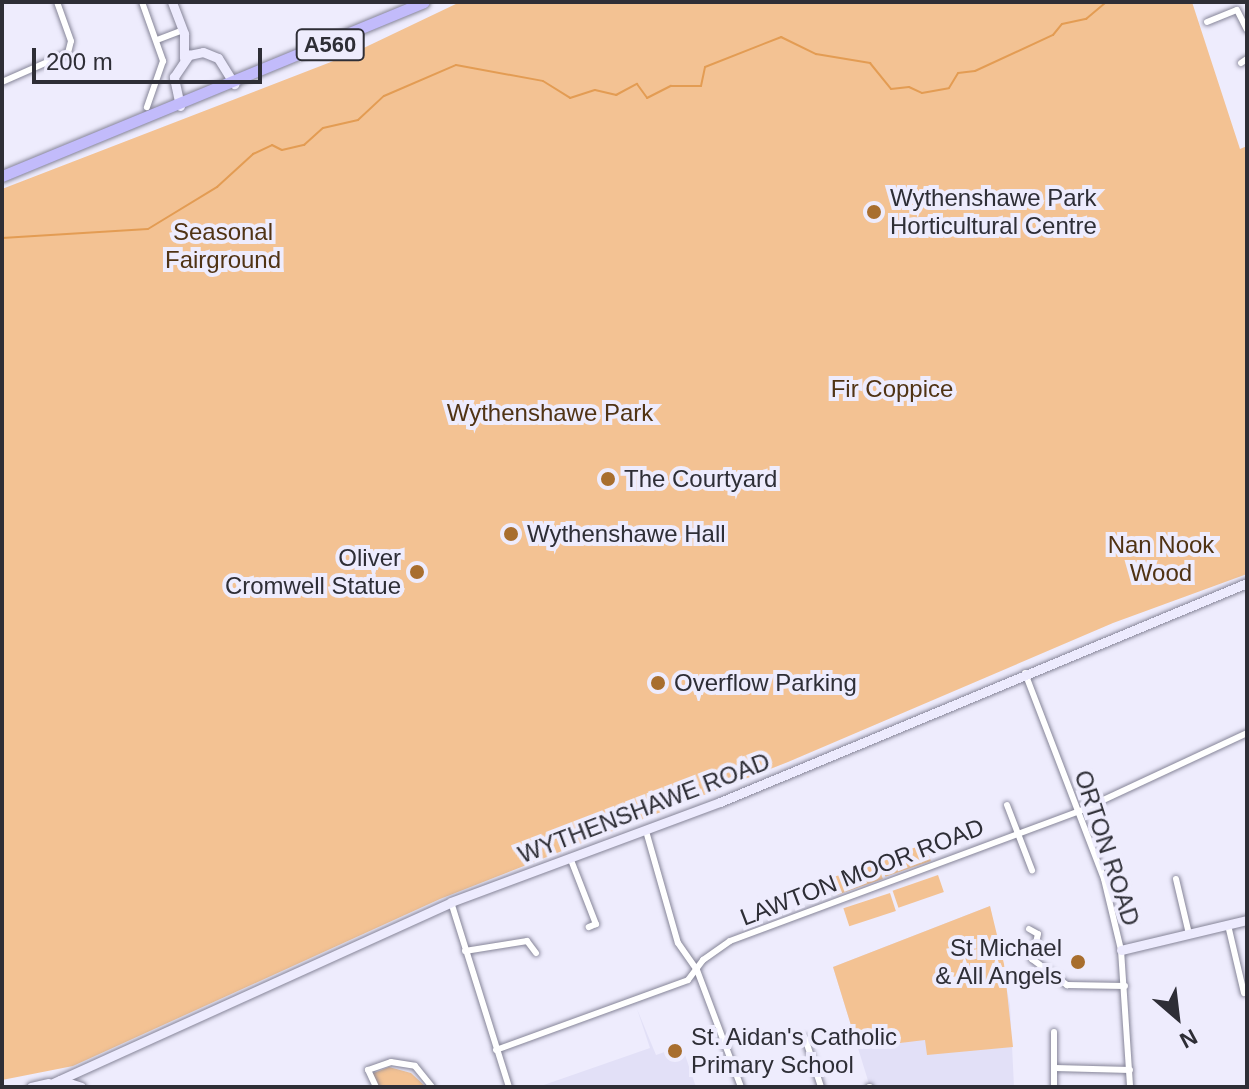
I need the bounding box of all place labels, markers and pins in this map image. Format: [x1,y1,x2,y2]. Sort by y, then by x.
place label: Wythenshawe Park Horticultural Centre [890,184,1097,240]
marker: Wythenshawe Park Horticultural Centre [865,203,883,221]
place label: The Courtyard [624,465,777,493]
marker: The Courtyard [599,470,617,488]
place label: Wythenshawe Hall [527,520,726,548]
marker: Wythenshawe Hall [502,525,520,543]
place label: Oliver Cromwell Statue [225,544,401,600]
marker: Oliver Cromwell Statue [408,563,426,581]
place label: Overflow Parking [674,669,857,697]
marker: Overflow Parking [649,674,667,692]
place label: St Michael & All Angels [933,934,1062,990]
marker: St Michael & All Angels [1069,953,1087,971]
place label: St. Aidan's Catholic Primary School [691,1023,898,1079]
marker: St. Aidan's Catholic Primary School [666,1042,684,1060]

